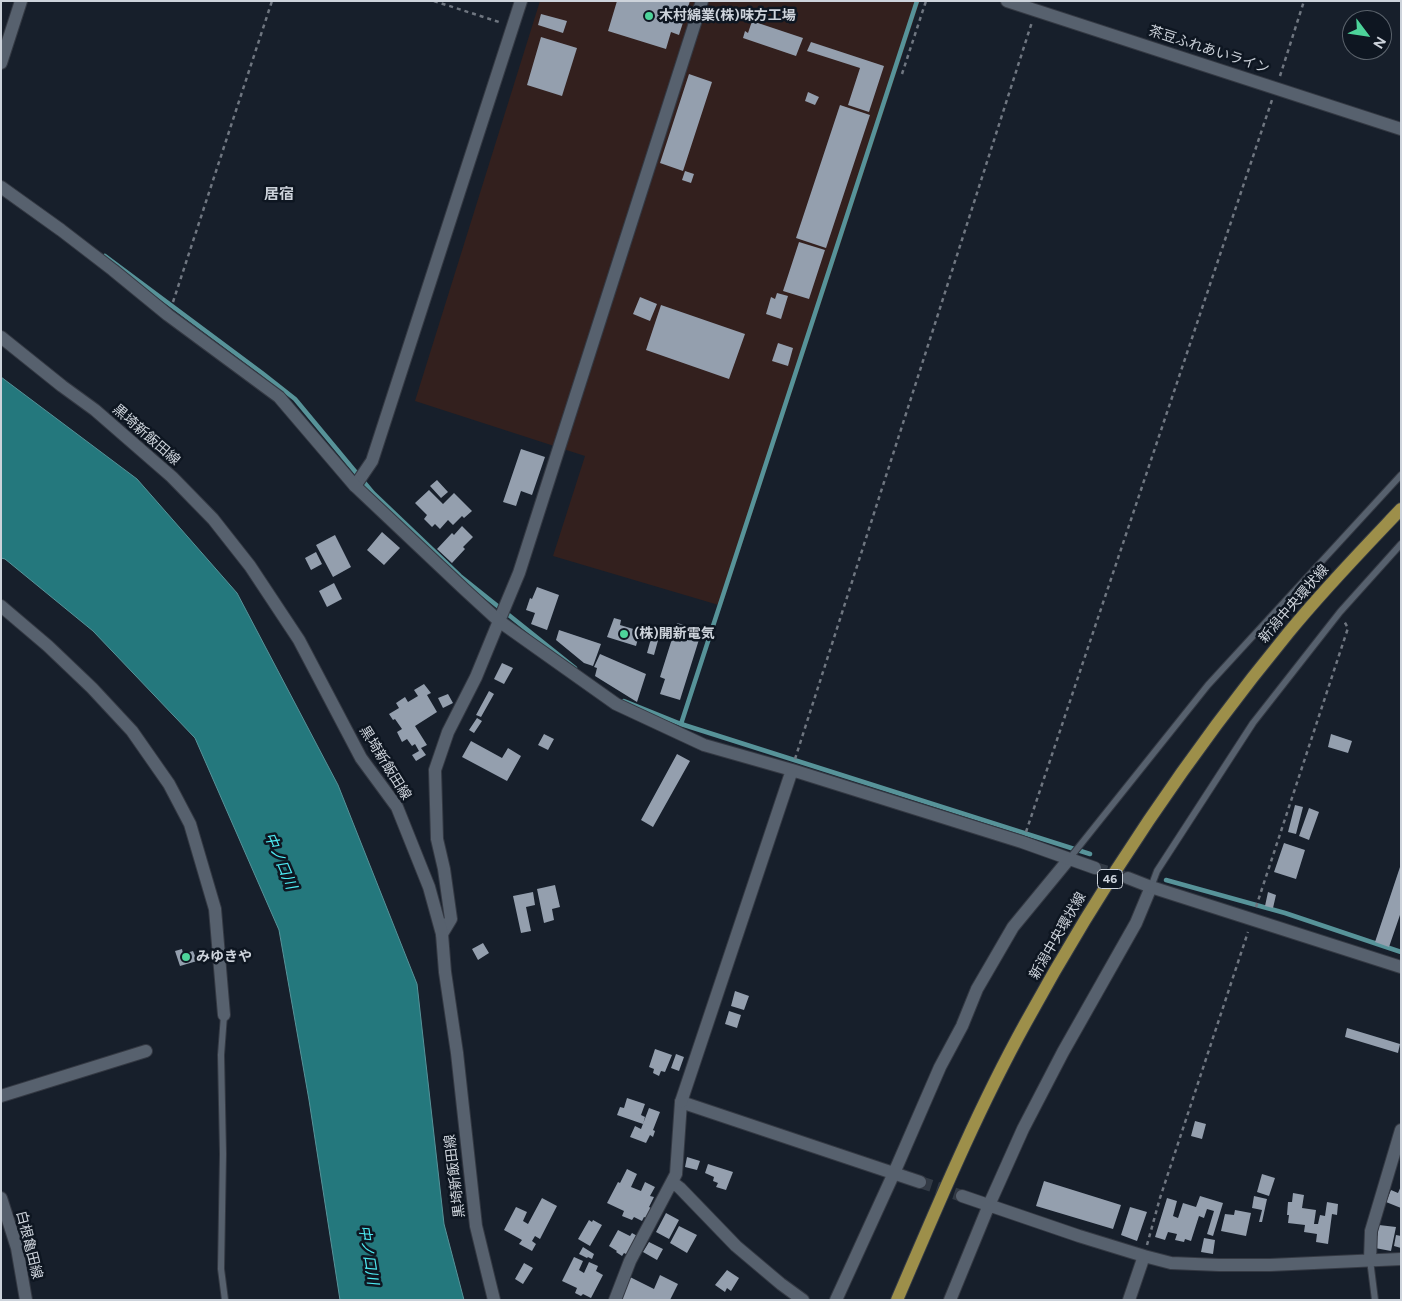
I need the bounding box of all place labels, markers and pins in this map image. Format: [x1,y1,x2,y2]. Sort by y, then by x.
place label: 木村綿業(株)味方工場 [659,8,796,24]
marker: 木村綿業(株)味方工場 [643,10,655,22]
place label: (株)開新電気 [634,626,715,642]
marker: (株)開新電気 [618,628,630,640]
place label: みゆきや [196,949,252,965]
marker: みゆきや [180,951,192,963]

